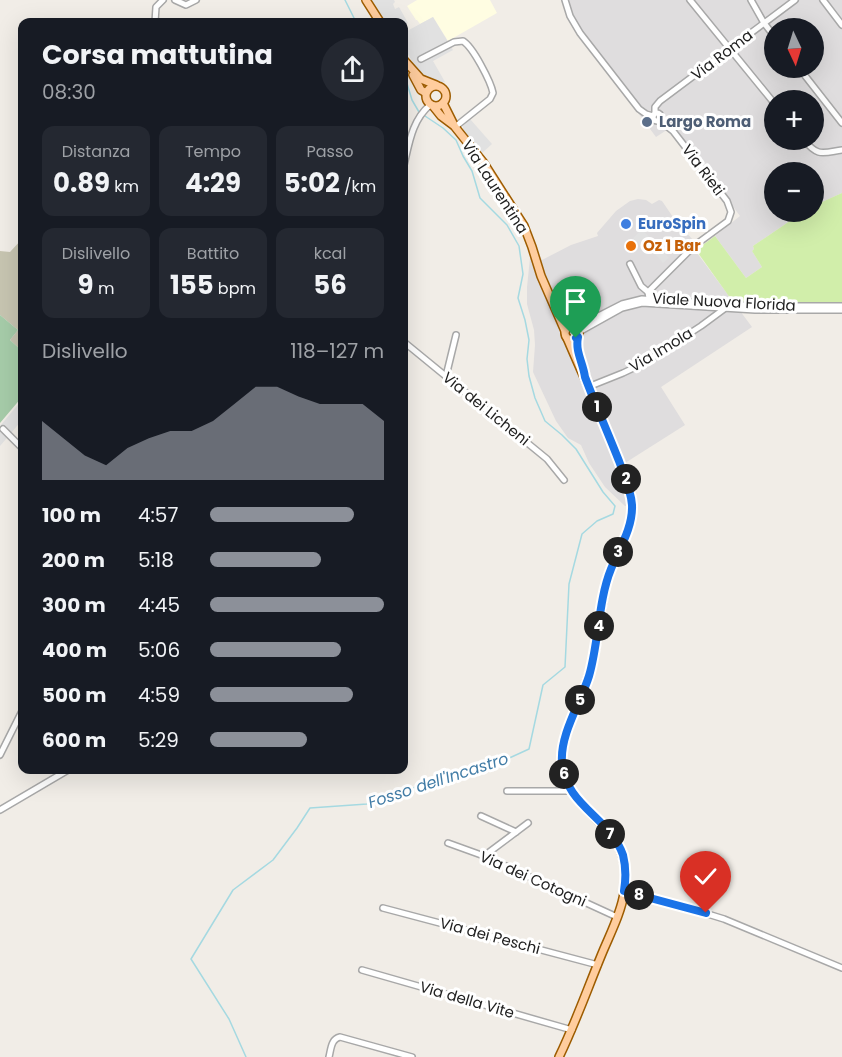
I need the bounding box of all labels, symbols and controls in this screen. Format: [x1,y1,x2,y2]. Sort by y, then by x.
north arrow [764,18,824,78]
map controls [764,18,824,222]
street label: Via Roma [687,24,757,85]
text: Corsa mattutina [42,36,273,73]
button: share [321,38,384,101]
text: 08:30 [42,78,96,106]
button: + [764,90,824,150]
place label: Largo Roma [659,111,751,132]
marker: Largo Roma [640,115,654,129]
street label: Via Laurentina [457,136,534,238]
text: Distanza [62,140,130,163]
text: Tempo [185,140,241,163]
text: Passo [306,140,354,163]
street label: Via Rieti [677,140,730,200]
button: − [764,162,824,222]
text: 0.89 [53,165,110,201]
text: 4:29 [185,165,241,201]
text: 5:02 [284,165,340,201]
text: km [110,175,139,198]
text: /km [340,175,376,198]
place label: EuroSpin [638,213,706,234]
marker: EuroSpin [619,217,633,231]
place label: Oz 1 Bar [643,235,701,256]
marker: Oz 1 Bar [624,239,638,253]
text: Dislivello [62,242,130,265]
text: Battito [187,242,239,265]
text: kcal [314,242,346,265]
text: 9 [78,267,94,303]
text: 155 [170,267,214,303]
text: 56 [313,267,347,303]
pin [550,276,601,338]
text: m [94,277,114,300]
text: bpm [214,277,256,300]
icon: arrive [559,285,592,318]
street label: Viale Nuova Florida [652,287,796,316]
street label: Via Imola [625,322,696,377]
text: Dislivello [42,337,128,365]
text: 118–127 m [290,337,384,365]
street label: Via dei Licheni [438,367,534,450]
pin: 1 [582,392,612,422]
text: 1 [594,395,600,418]
pin: 2 [611,464,641,494]
text: 2 [621,467,631,490]
text: 100 m [42,501,101,529]
text: 4:57 [138,501,178,529]
pin: 3 [603,537,633,567]
text: 3 [613,540,623,563]
text: 200 m [42,546,105,574]
text: 5:18 [138,546,174,574]
text: 300 m [42,591,106,619]
text: 4:45 [138,591,180,619]
pin: 4 [584,611,614,641]
text: 4 [594,614,604,637]
text: 400 m [42,636,107,664]
text: 5:06 [138,636,180,664]
text: 500 m [42,681,107,709]
text: 4:59 [138,681,180,709]
pin: 5 [565,685,595,715]
text: 5 [575,688,585,711]
text: 600 m [42,726,106,754]
text: 5:29 [138,726,179,754]
water label: Fosso dell'Incastro [365,747,511,814]
pin: 6 [549,759,579,789]
text: 6 [559,762,569,785]
pin: 7 [595,819,625,849]
text: 7 [606,822,614,845]
street label: Via dei Cotogni [477,846,590,911]
pin [680,851,731,913]
icon: check [689,860,722,893]
pin: 8 [624,880,654,910]
text: 8 [634,883,644,906]
street label: Via dei Peschi [438,912,543,959]
street label: Via della Vite [417,976,517,1023]

